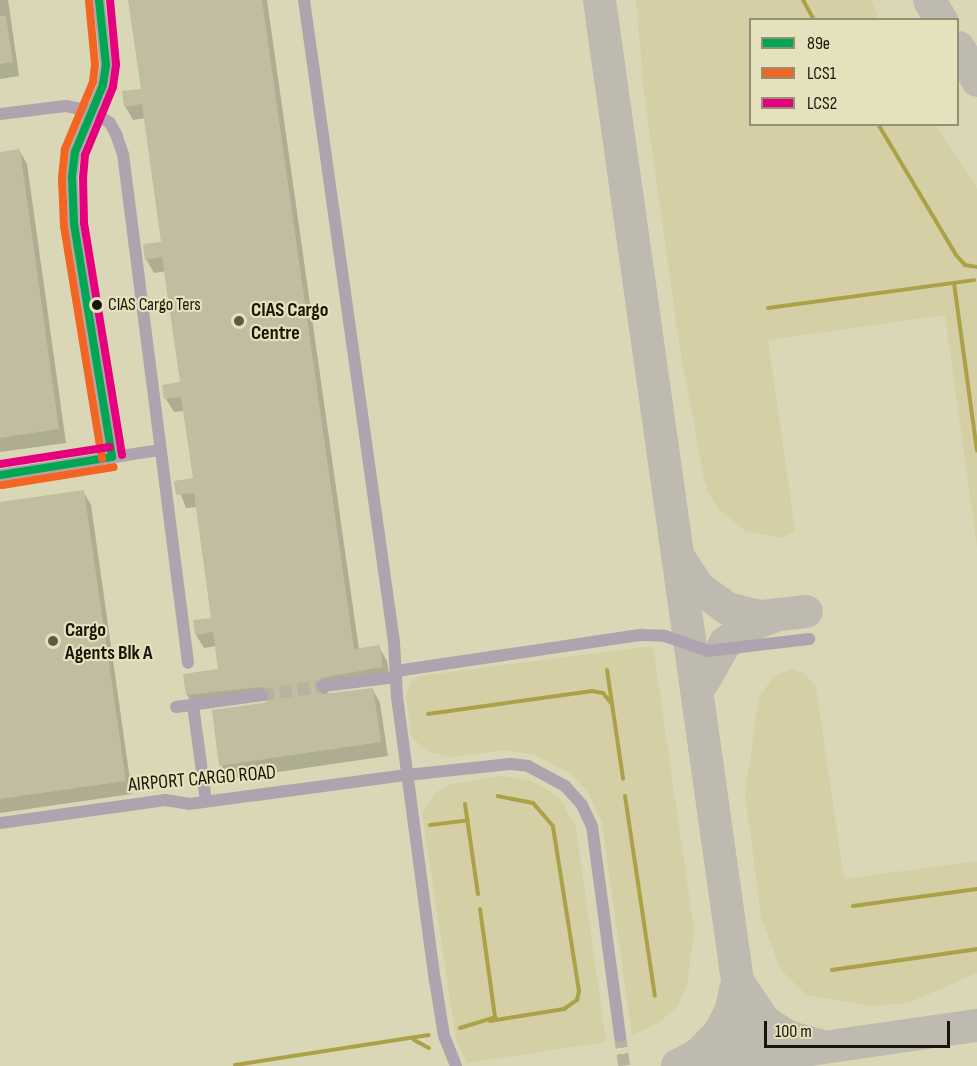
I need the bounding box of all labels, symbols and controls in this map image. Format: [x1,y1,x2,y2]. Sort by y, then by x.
legend [749,18,959,126]
text: 89e [807,33,830,54]
text: LCS1 [807,63,836,84]
text: LCS2 [807,93,837,114]
place label: CIAS Cargo Ters [108,294,201,316]
place label: CIAS Cargo Centre [251,298,328,345]
marker: CIAS Cargo Ters [91,299,103,311]
marker: CIAS Cargo Centre [232,314,246,328]
place label: Cargo Agents Blk A [65,618,153,665]
marker: Cargo Agents Blk A [46,634,60,648]
street label: AIRPORT CARGO ROAD [127,761,277,797]
scale bar [767,1009,953,1047]
text: 100 m [775,1021,812,1042]

